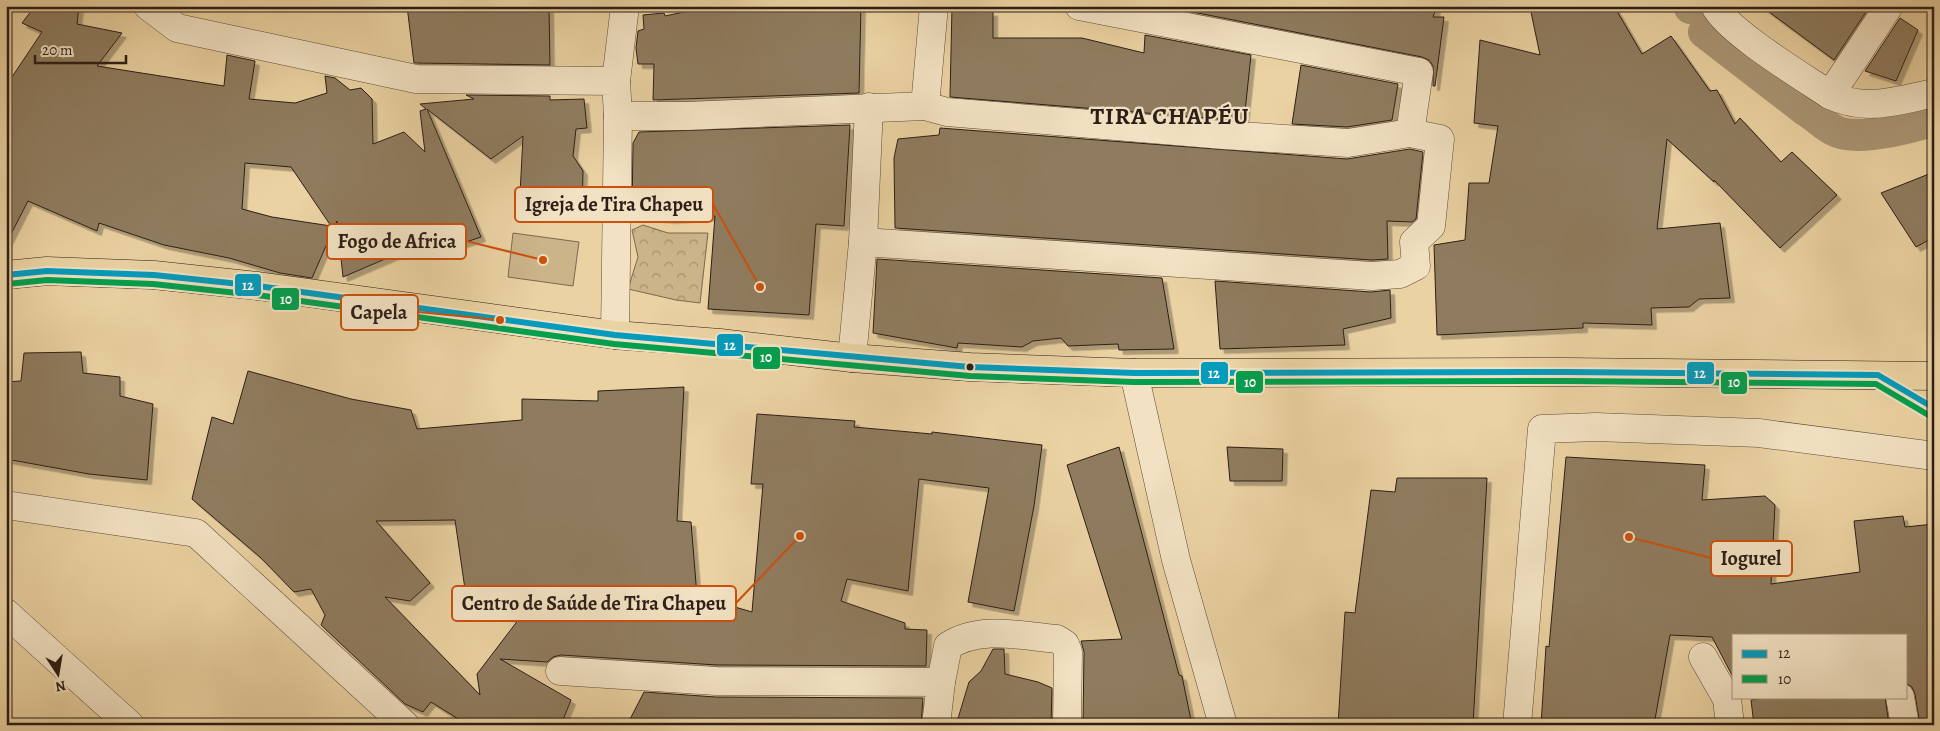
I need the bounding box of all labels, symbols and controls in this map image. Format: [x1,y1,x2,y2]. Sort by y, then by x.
scale bar [35,32,126,64]
text: 20 m [42,40,73,60]
district label: TIRA CHAPÉU [1090,100,1250,132]
callout: Igreja de Tira Chapeu [515,187,713,222]
text: Igreja de Tira Chapeu [525,191,703,218]
callout: Fogo de Africa [327,224,466,259]
text: Fogo de Africa [338,228,457,255]
line badge: 12 [234,273,262,297]
text: 12 [242,276,254,295]
line badge: 10 [271,287,300,311]
text: 10 [280,290,292,309]
callout: Capela [341,295,418,330]
text: Capela [351,299,408,326]
line badge: 12 [716,333,744,357]
text: 12 [724,336,736,355]
line badge: 10 [752,346,781,370]
text: 10 [760,348,772,367]
line badge: 12 [1200,361,1229,385]
line badge: 12 [1686,361,1715,385]
unlabelled marker [965,362,975,372]
text: 12 [1208,364,1220,383]
text: 12 [1694,364,1706,383]
line badge: 10 [1235,370,1264,394]
line badge: 10 [1720,371,1748,395]
text: 10 [1244,373,1256,392]
text: 10 [1728,373,1740,392]
callout: Iogurel [1711,541,1792,576]
text: Iogurel [1721,545,1782,572]
callout: Centro de Saúde de Tira Chapeu [452,586,736,621]
text: Centro de Saúde de Tira Chapeu [462,590,726,617]
legend [1732,634,1908,698]
text: 12 [1778,643,1790,663]
north arrow [32,648,82,698]
text: 10 [1778,669,1791,689]
text: N [54,676,68,697]

